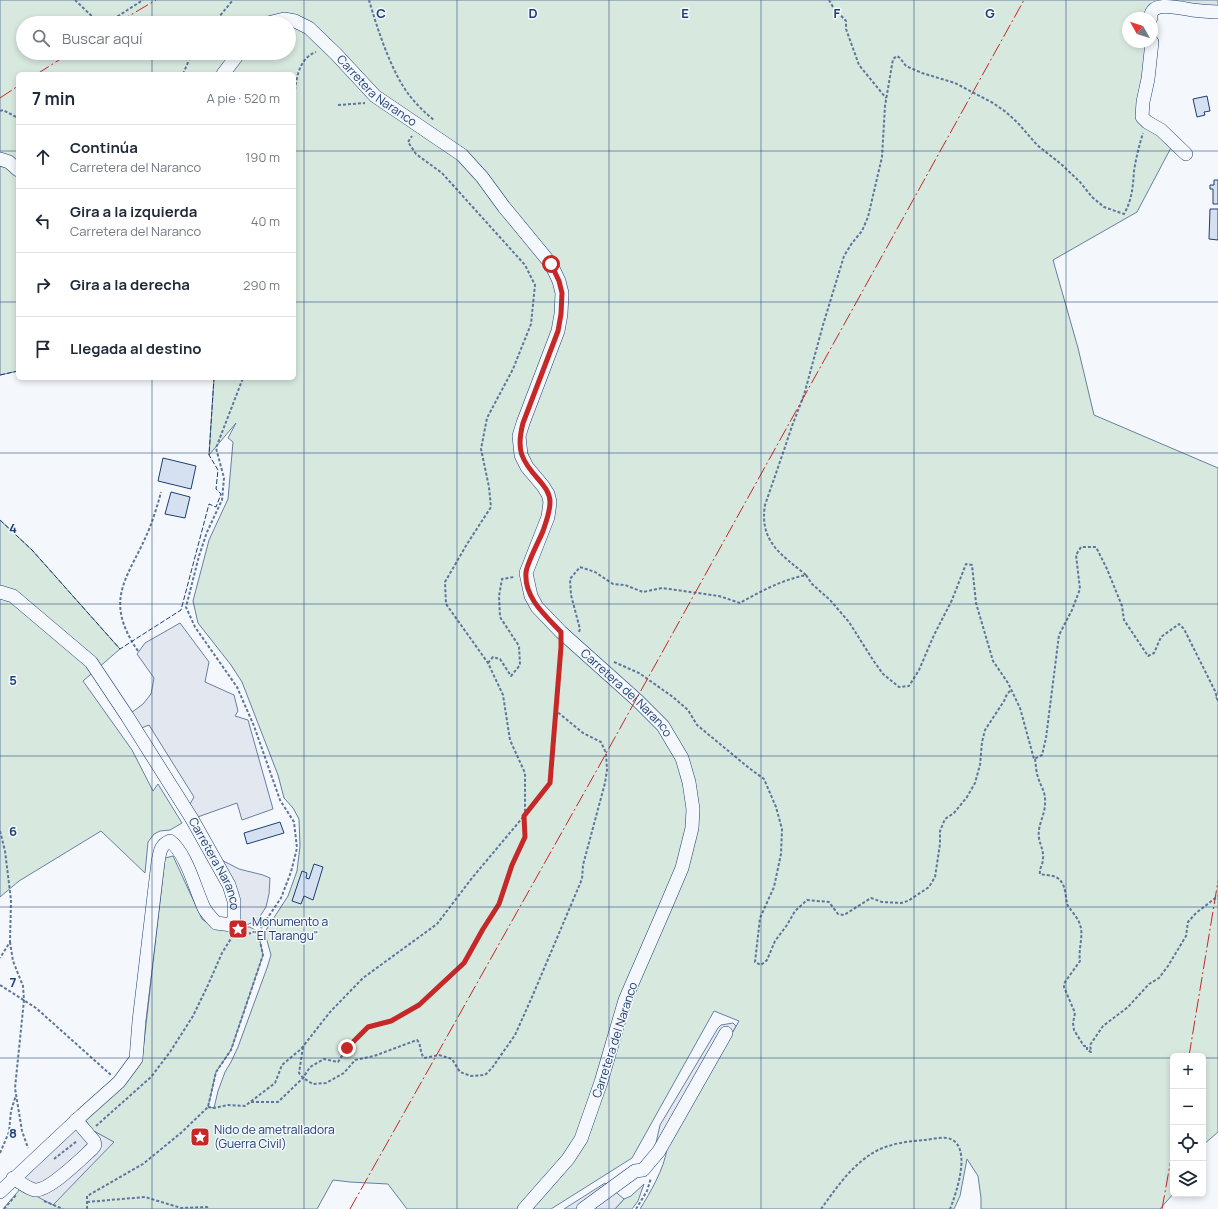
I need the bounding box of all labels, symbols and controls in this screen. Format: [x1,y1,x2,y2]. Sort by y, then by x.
text: C [376,4,386,22]
text: D [528,4,538,22]
text: E [681,4,689,22]
text: F [834,4,841,22]
text: G [985,4,995,22]
north arrow [1122,12,1158,48]
search box [16,16,296,60]
icon: search [30,27,52,49]
text: Buscar aquí [62,28,143,49]
street label: Carretera Naranco [333,51,420,130]
text: 7 min [32,87,75,110]
text: A pie · 520 m [207,89,280,107]
text: Continúa [70,137,138,158]
icon: ahead [32,146,54,168]
text: 190 m [245,148,280,166]
text: Carretera del Naranco [70,158,201,176]
text: Gira a la izquierda [70,201,197,222]
icon: left [32,210,54,232]
text: 40 m [251,212,280,230]
text: Carretera del Naranco [70,222,201,240]
route start [542,255,560,273]
icon: right [32,274,54,296]
text: Gira a la derecha [70,274,190,295]
text: 290 m [243,276,280,294]
icon: arrive [32,338,54,360]
text: Llegada al destino [70,338,202,359]
text: 4 [9,519,17,537]
street label: Carretera del Naranco [577,644,677,740]
text: 5 [9,671,17,689]
street label: Carretera Naranco [185,814,243,910]
text: 6 [9,822,17,840]
place label: Monumento a "El Tarangu" [252,913,328,944]
place icon: Monumento a "El Tarangu" [227,918,249,940]
text: 7 [10,973,17,991]
street label: Carretera del Naranco [588,980,641,1100]
route end [338,1039,356,1057]
map controls [1170,1053,1206,1197]
button: + [1170,1053,1206,1089]
button: − [1170,1089,1206,1125]
place label: Nido de ametralladora (Guerra Civil) [214,1121,335,1152]
text: 8 [9,1124,17,1142]
button: locate [1170,1125,1206,1161]
place icon: Nido de ametralladora (Guerra Civil) [189,1126,211,1148]
button: layers [1170,1161,1206,1197]

